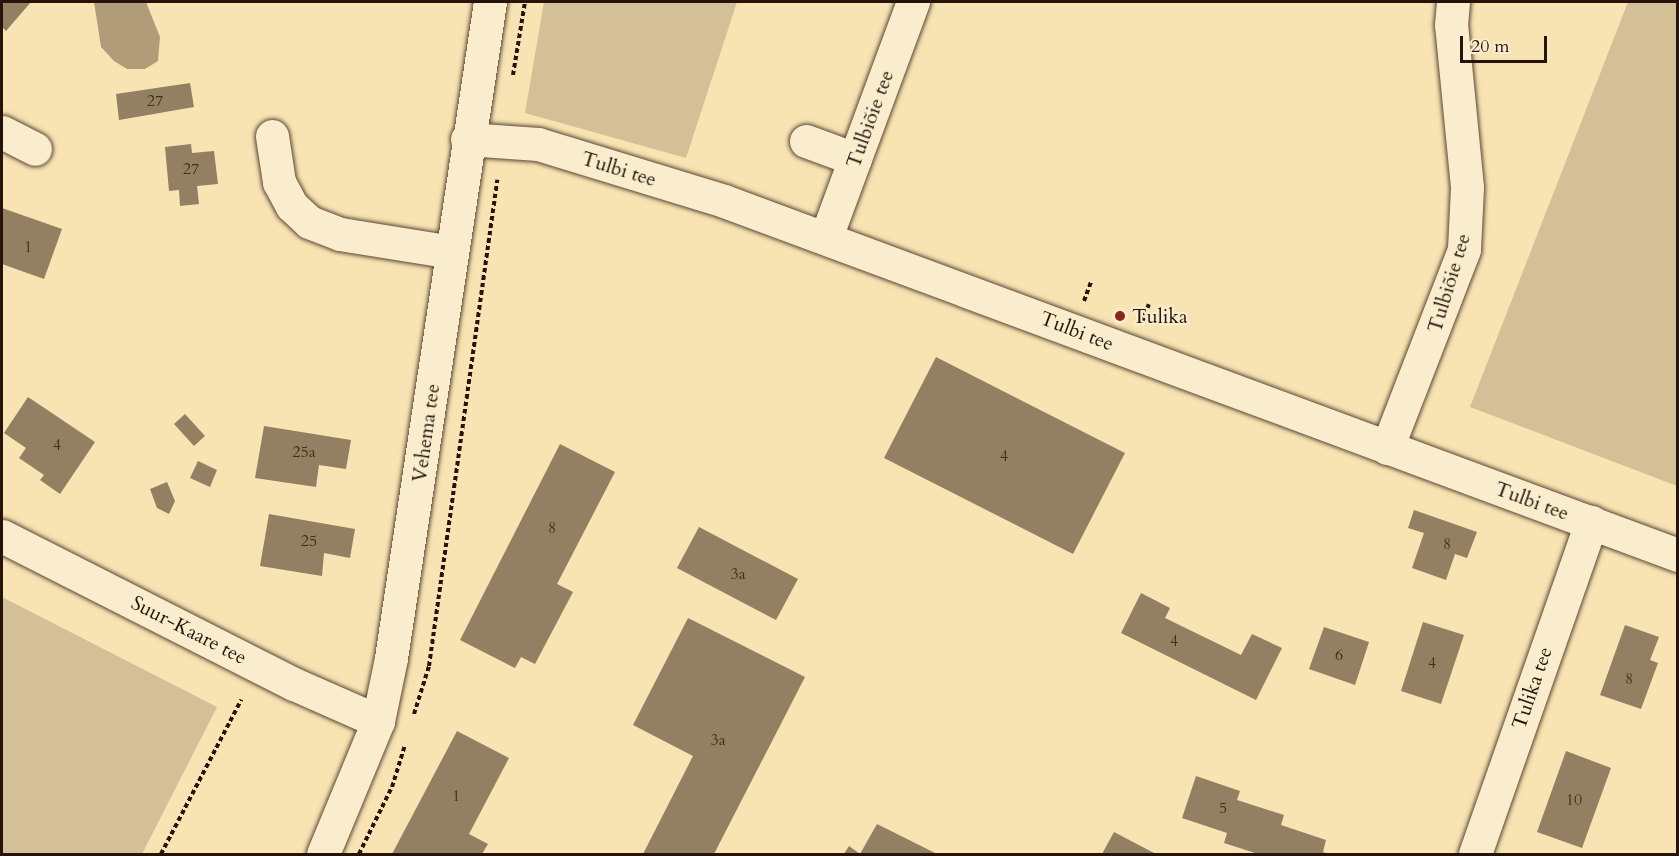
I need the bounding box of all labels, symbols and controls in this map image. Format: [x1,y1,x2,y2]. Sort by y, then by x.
scale bar [1463,24,1550,62]
text: 20 m [1471,34,1510,59]
street label: Tulbiõie tee [841,67,899,171]
house number: 27 [147,91,163,111]
street label: Tulbi tee [579,146,659,192]
house number: 27 [183,159,199,179]
street label: Tulbiõie tee [1423,231,1475,335]
house number: 1 [24,237,32,257]
place label: Tulika [1132,304,1188,328]
street label: Tulbi tee [1037,306,1117,356]
marker: Tulika [1113,309,1127,323]
street label: Vehema tee [407,382,445,484]
house number: 4 [53,435,61,455]
house number: 25a [292,442,316,462]
house number: 4 [1000,446,1008,466]
street label: Tulbi tee [1492,477,1572,525]
house number: 8 [548,518,556,538]
house number: 25 [301,531,317,551]
house number: 8 [1443,534,1451,554]
house number: 3a [730,564,746,584]
street label: Suur-Kaare tee [127,591,251,669]
house number: 4 [1170,631,1178,651]
street label: Tulika tee [1507,644,1557,732]
house number: 6 [1335,645,1343,665]
house number: 4 [1428,653,1436,673]
house number: 8 [1625,669,1633,689]
house number: 3a [710,730,726,750]
house number: 1 [452,786,460,806]
house number: 10 [1566,790,1582,810]
house number: 5 [1219,798,1227,818]

